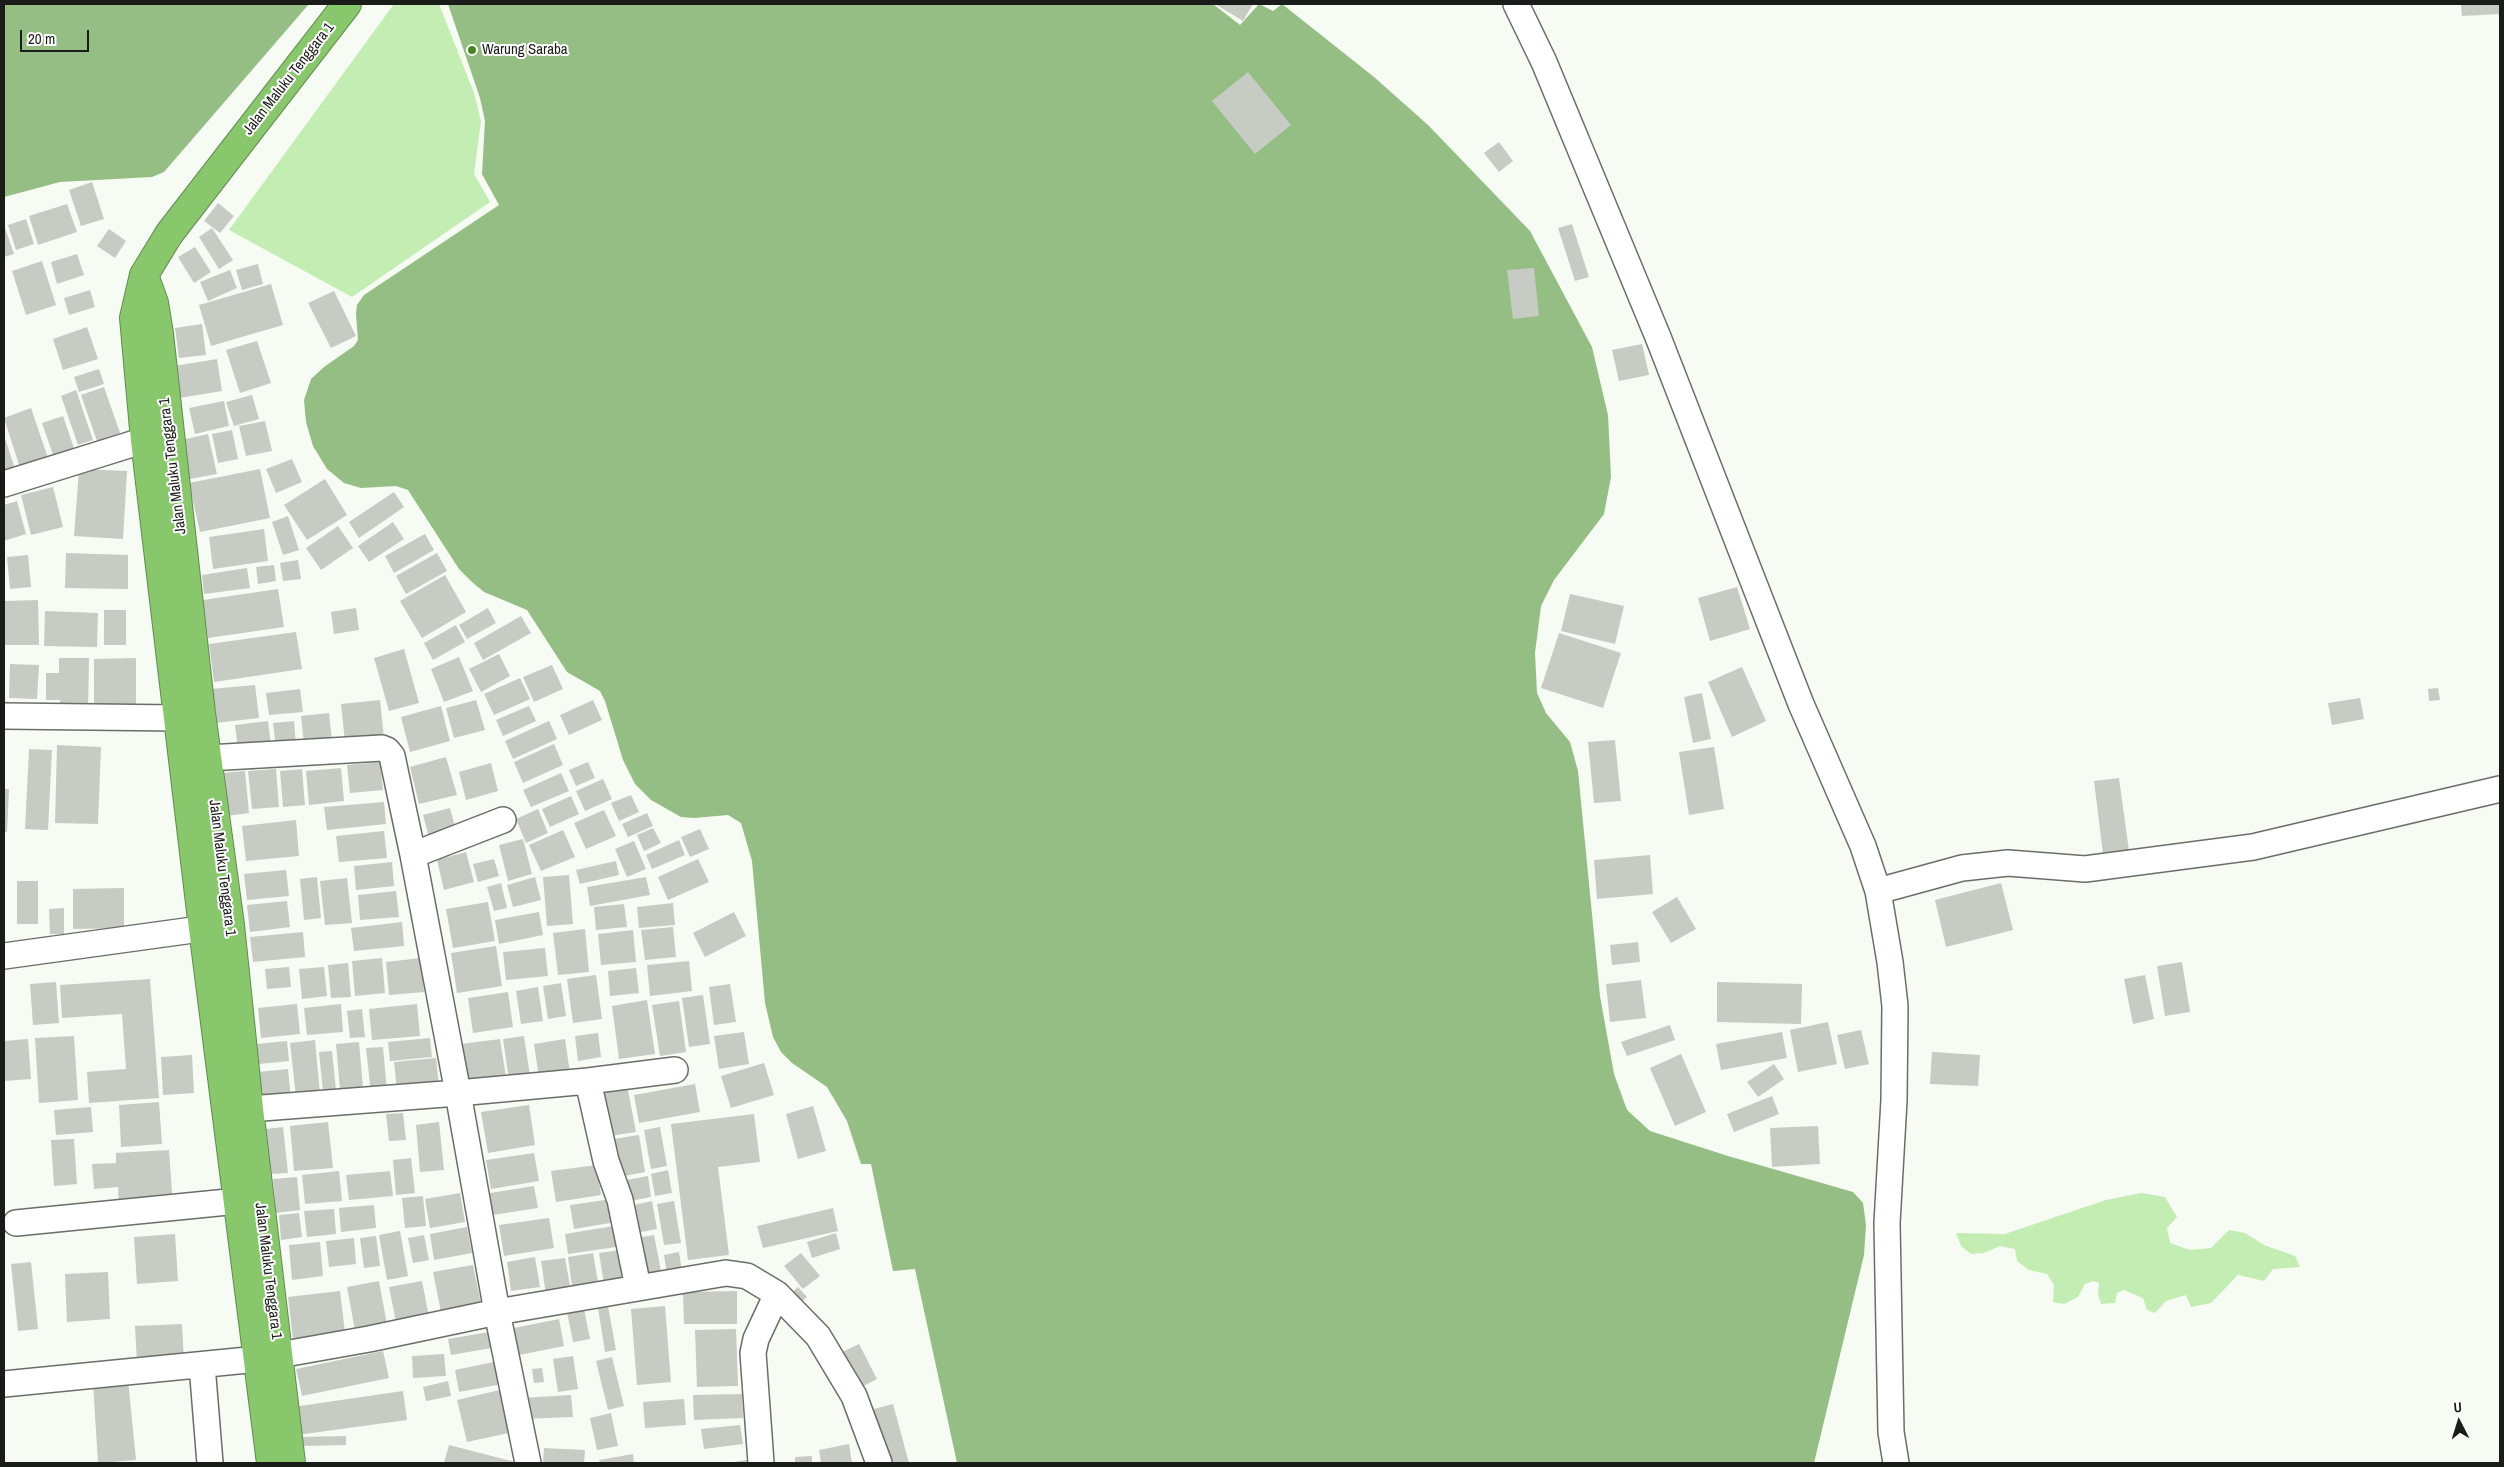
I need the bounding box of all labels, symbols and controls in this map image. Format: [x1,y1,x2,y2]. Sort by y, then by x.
street label: Jalan Maluku Tenggara 1 [240,19,338,139]
scale bar [22,20,91,52]
text: 20 m [28,28,55,49]
place label: Warung Saraba [482,41,568,59]
marker: Warung Saraba [466,44,478,56]
street label: Jalan Maluku Tenggara 1 [156,397,190,535]
street label: Jalan Maluku Tenggara 1 [205,799,239,937]
street label: Jalan Maluku Tenggara 1 [251,1202,285,1340]
north arrow [2434,1397,2484,1447]
text: U [2453,1398,2463,1416]

